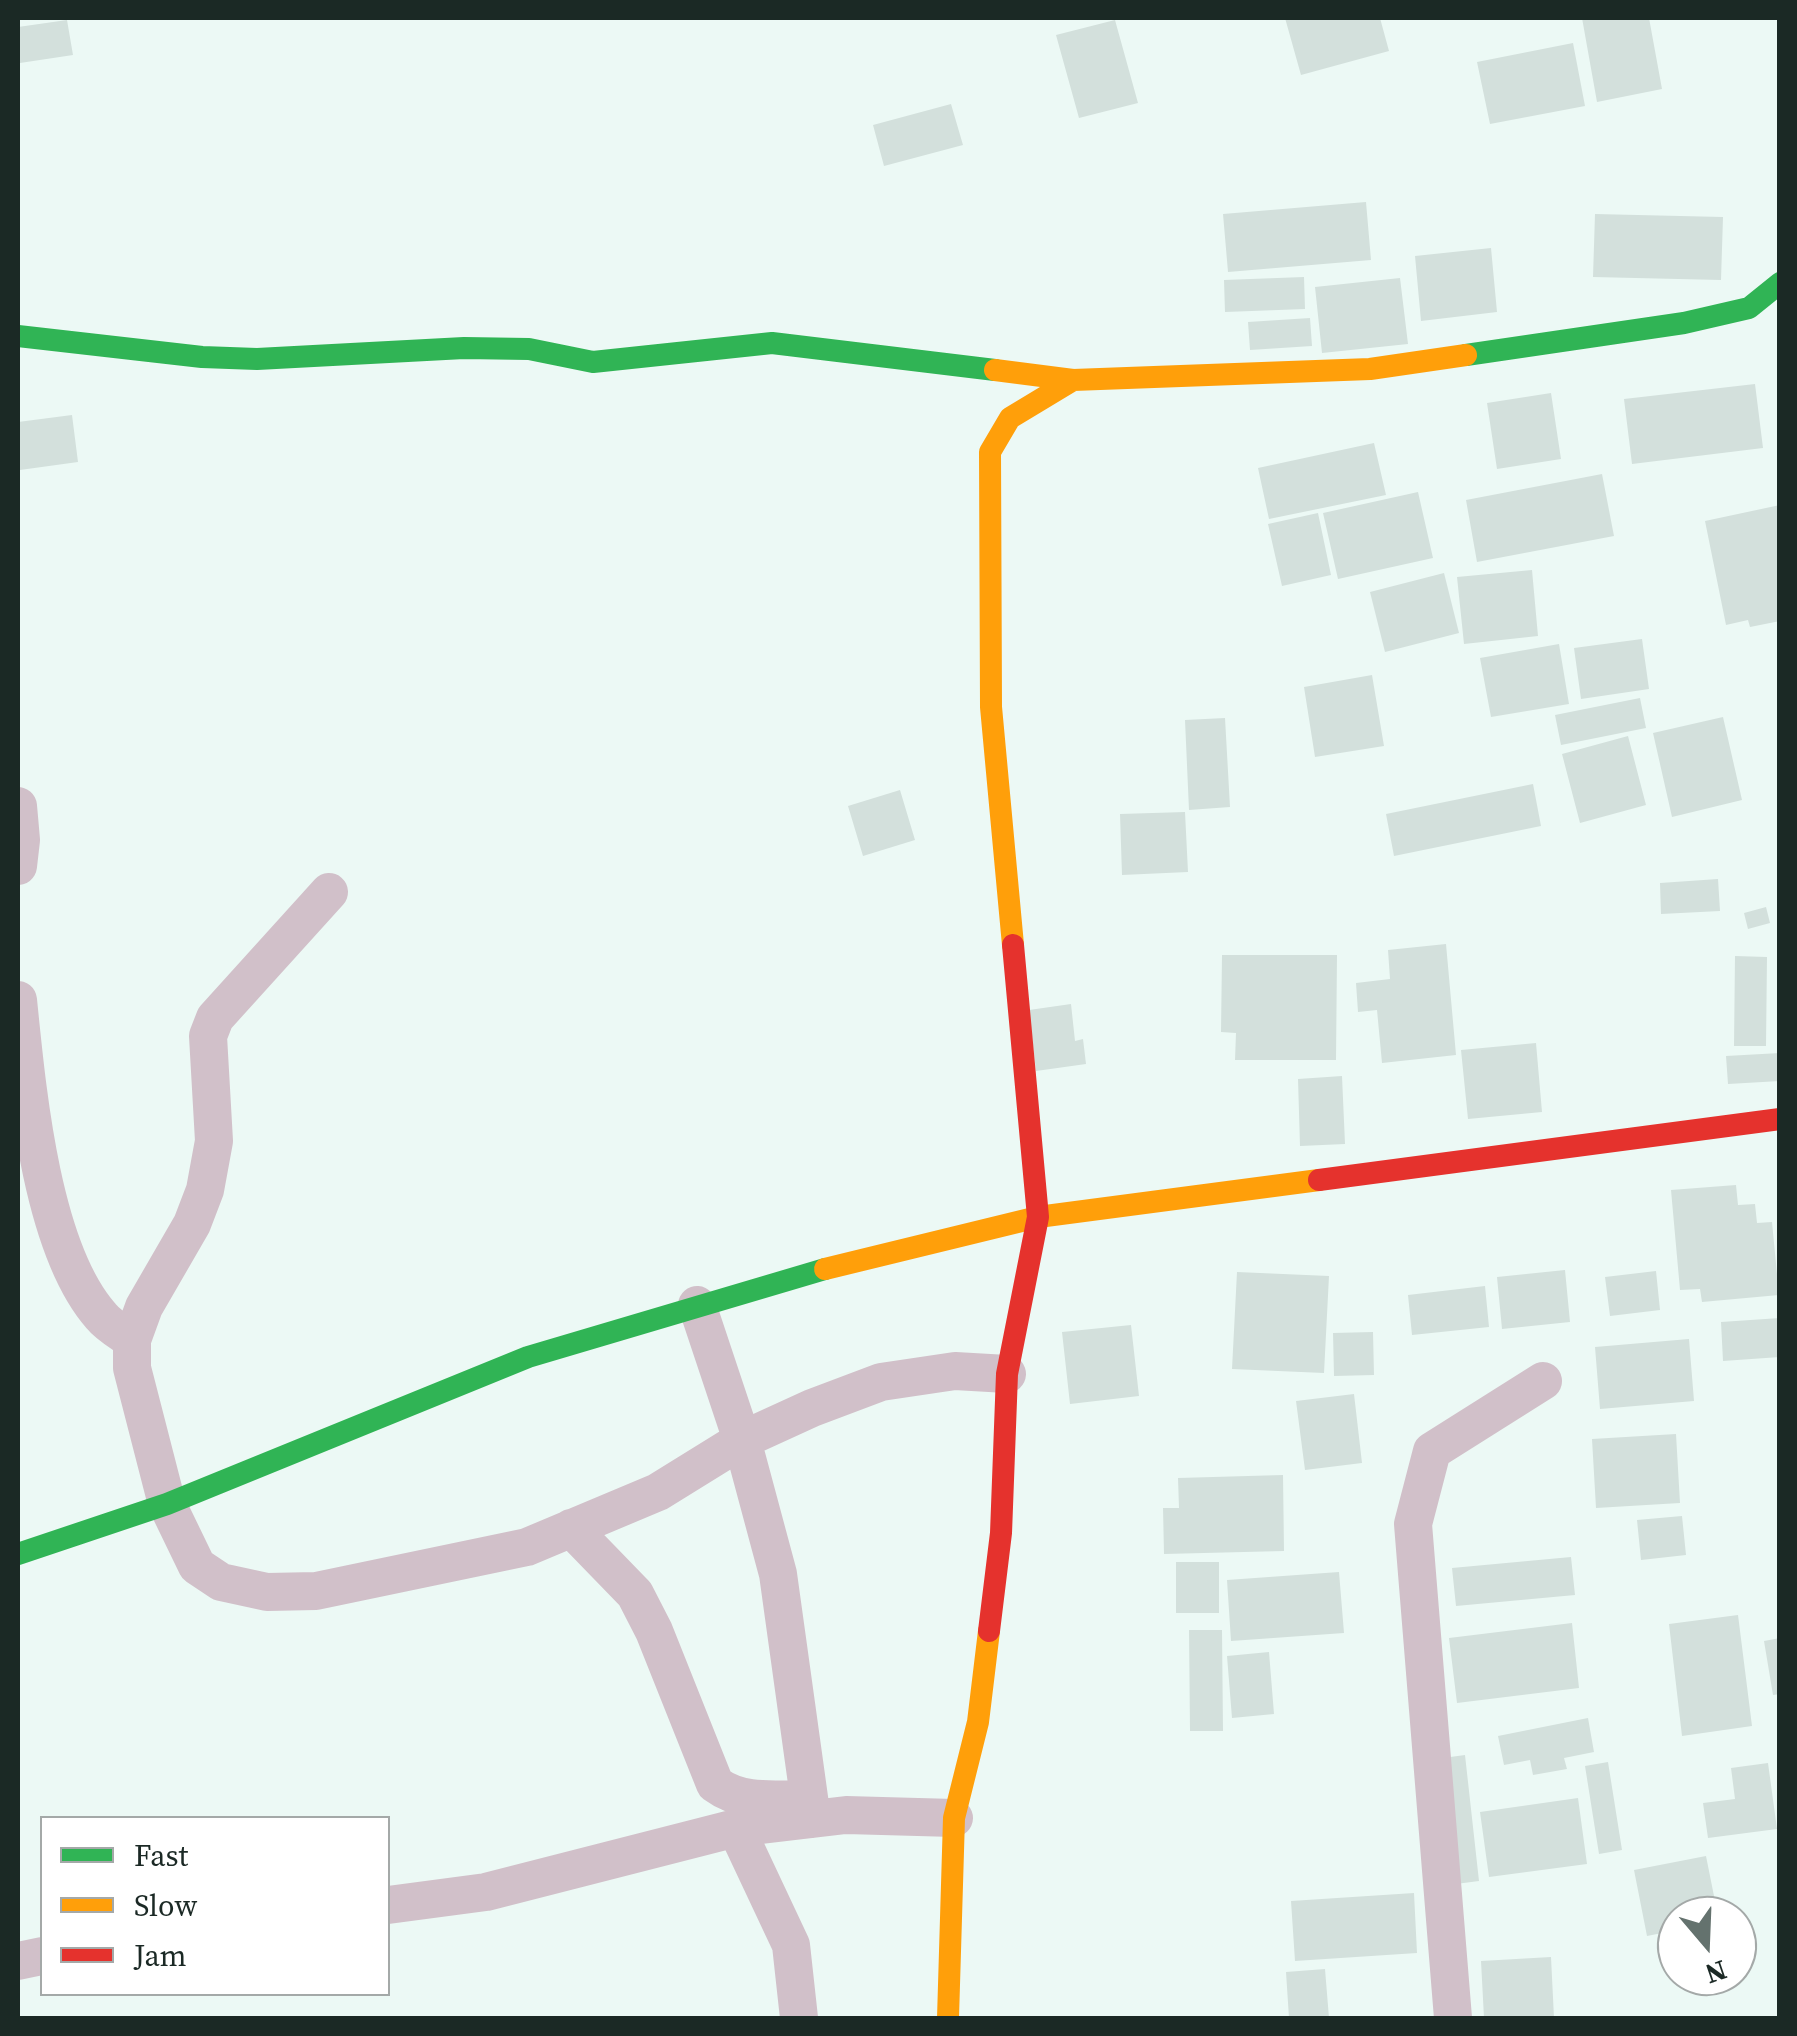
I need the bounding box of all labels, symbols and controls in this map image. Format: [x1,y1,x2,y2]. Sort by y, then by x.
legend [40,1816,390,1996]
text: Fast [134,1835,188,1876]
text: Slow [134,1885,197,1926]
north arrow [1657,1896,1757,1996]
text: Jam [134,1935,187,1976]
text: N [1700,1951,1732,1994]

